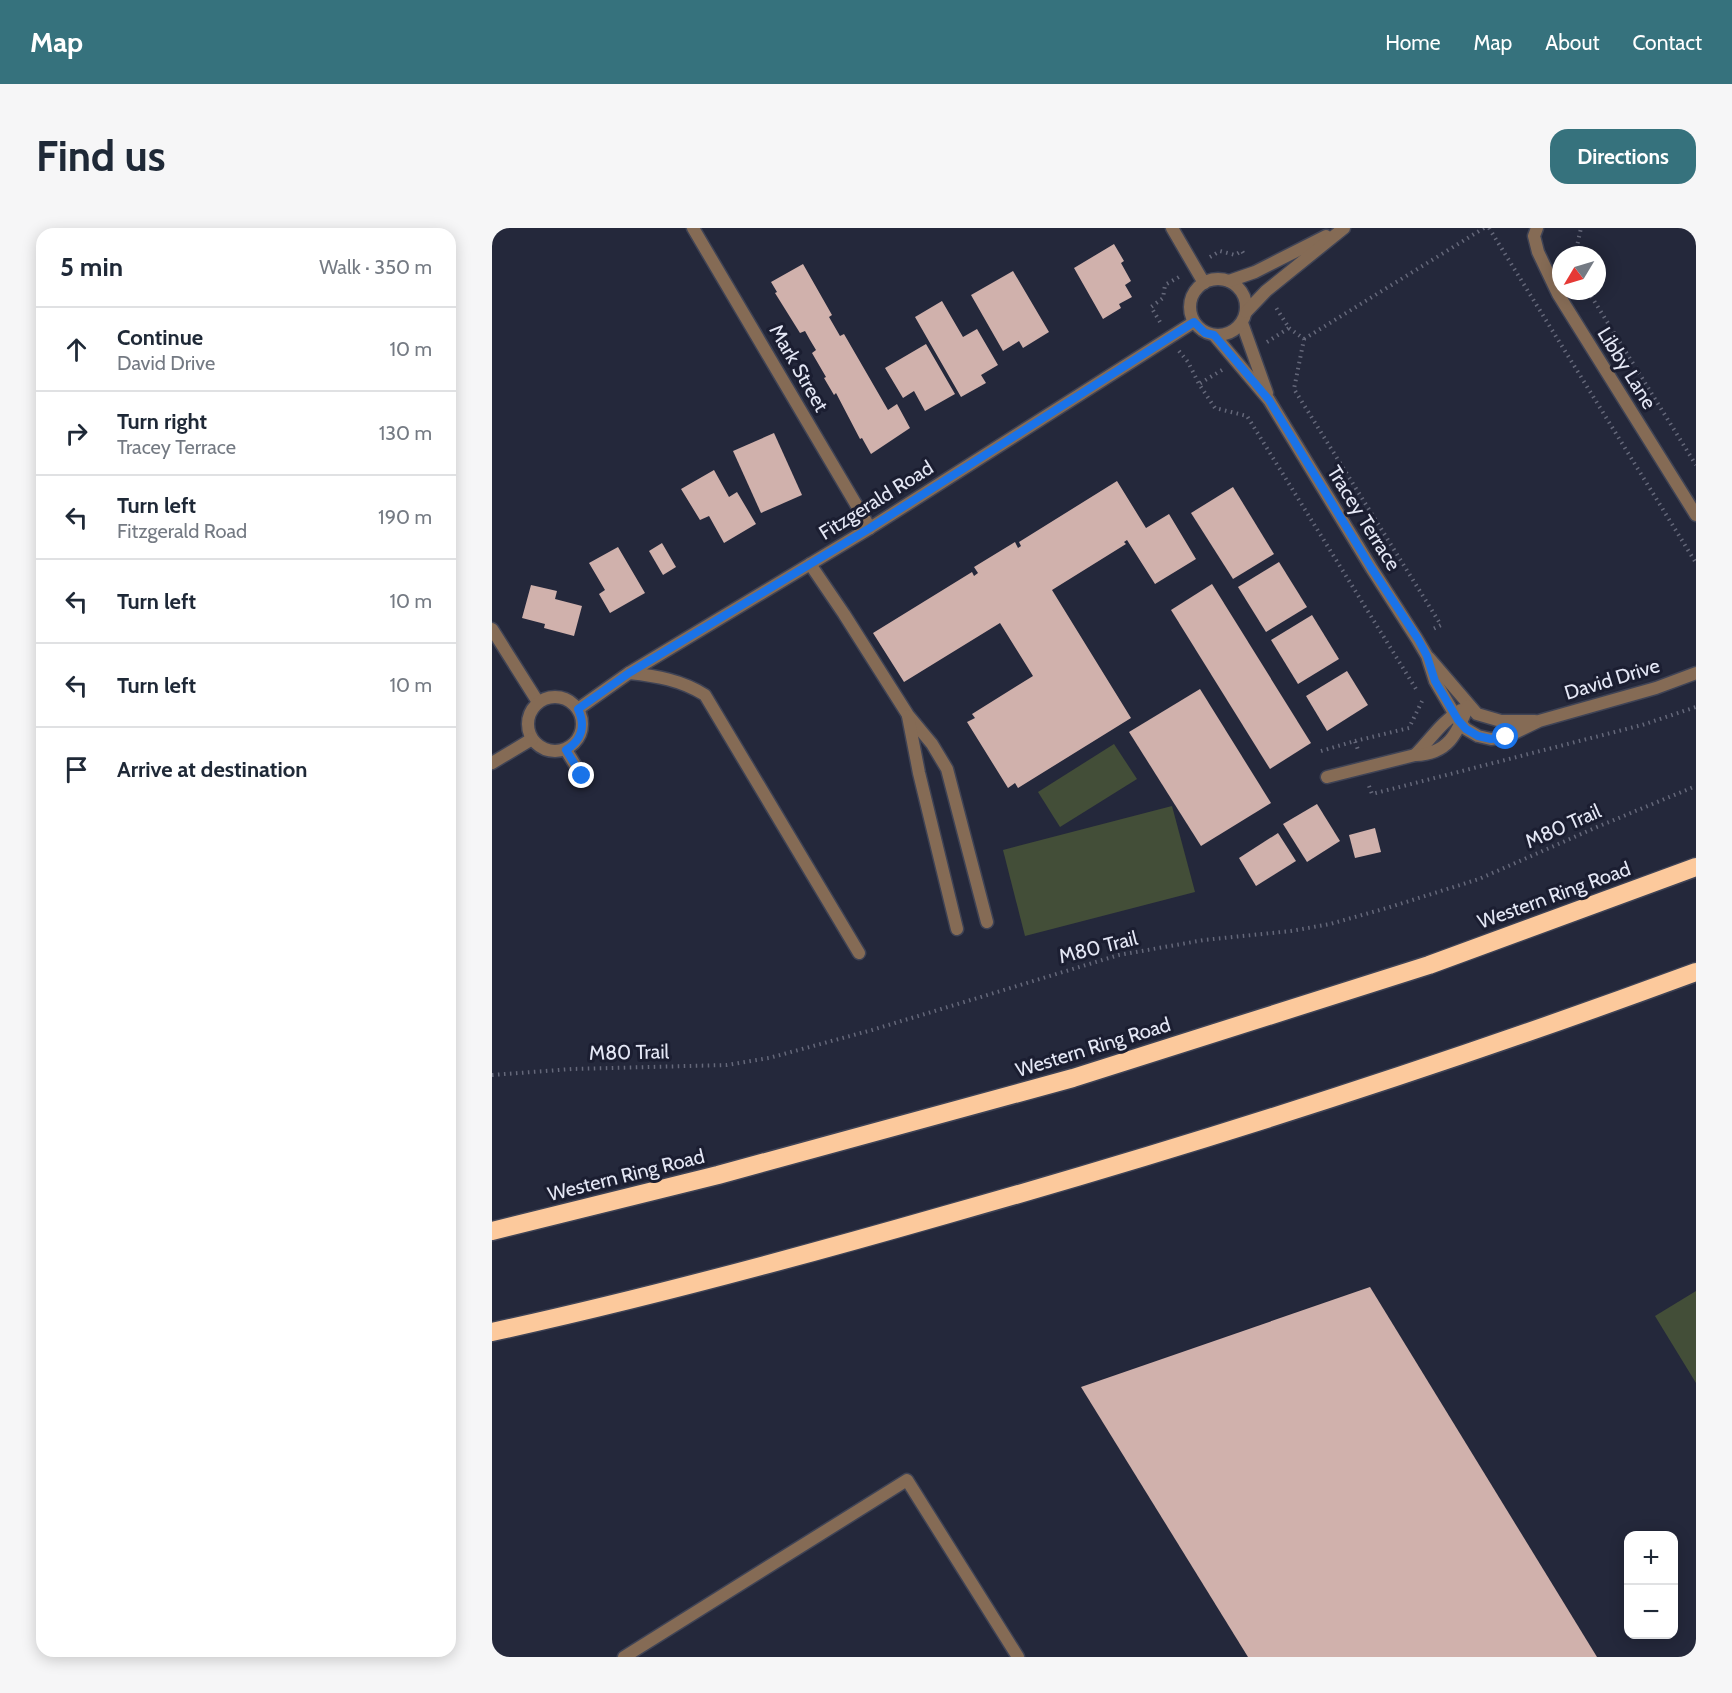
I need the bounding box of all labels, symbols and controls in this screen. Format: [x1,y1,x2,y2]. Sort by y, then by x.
text: Map [30,25,83,59]
text: Home [1385,30,1441,55]
text: Map [1474,30,1512,55]
text: About [1545,30,1599,55]
text: Contact [1632,30,1702,55]
button: Directions [1550,129,1696,184]
text: Find us [36,130,165,182]
north arrow [1552,246,1606,300]
text: 5 min [60,251,123,283]
text: Walk · 350 m [319,255,432,279]
street label: Mark Street [764,320,834,416]
street label: Libby Lane [1592,323,1662,413]
text: Continue [117,324,203,351]
icon: ahead [60,333,93,366]
text: 10 m [389,337,432,361]
text: David Drive [117,351,215,375]
text: Turn right [117,408,207,435]
icon: right [60,417,93,450]
text: 130 m [379,421,432,445]
text: Tracey Terrace [117,435,236,459]
street label: Fitzgerald Road [814,455,938,545]
street label: Tracey Terrace [1322,461,1406,575]
text: Turn left [117,492,196,519]
icon: left [60,501,93,534]
text: 190 m [378,505,432,529]
text: Fitzgerald Road [117,519,247,543]
icon: left [60,585,93,618]
text: Turn left [117,588,196,615]
text: 10 m [389,589,432,613]
street label: David Drive [1562,653,1662,705]
icon: left [60,669,93,702]
text: Turn left [117,672,196,699]
text: 10 m [389,673,432,697]
route start [1492,723,1518,749]
icon: arrive [60,753,93,786]
text: Arrive at destination [117,756,307,783]
route end [568,762,594,788]
street label: M80 Trail [1521,799,1605,853]
street label: Western Ring Road [1474,856,1634,934]
street label: M80 Trail [1056,926,1140,968]
street label: Western Ring Road [1013,1012,1173,1082]
street label: M80 Trail [589,1039,670,1065]
street label: Western Ring Road [545,1144,707,1206]
map controls [1624,1531,1678,1639]
button: + [1624,1531,1678,1585]
button: − [1624,1585,1678,1639]

